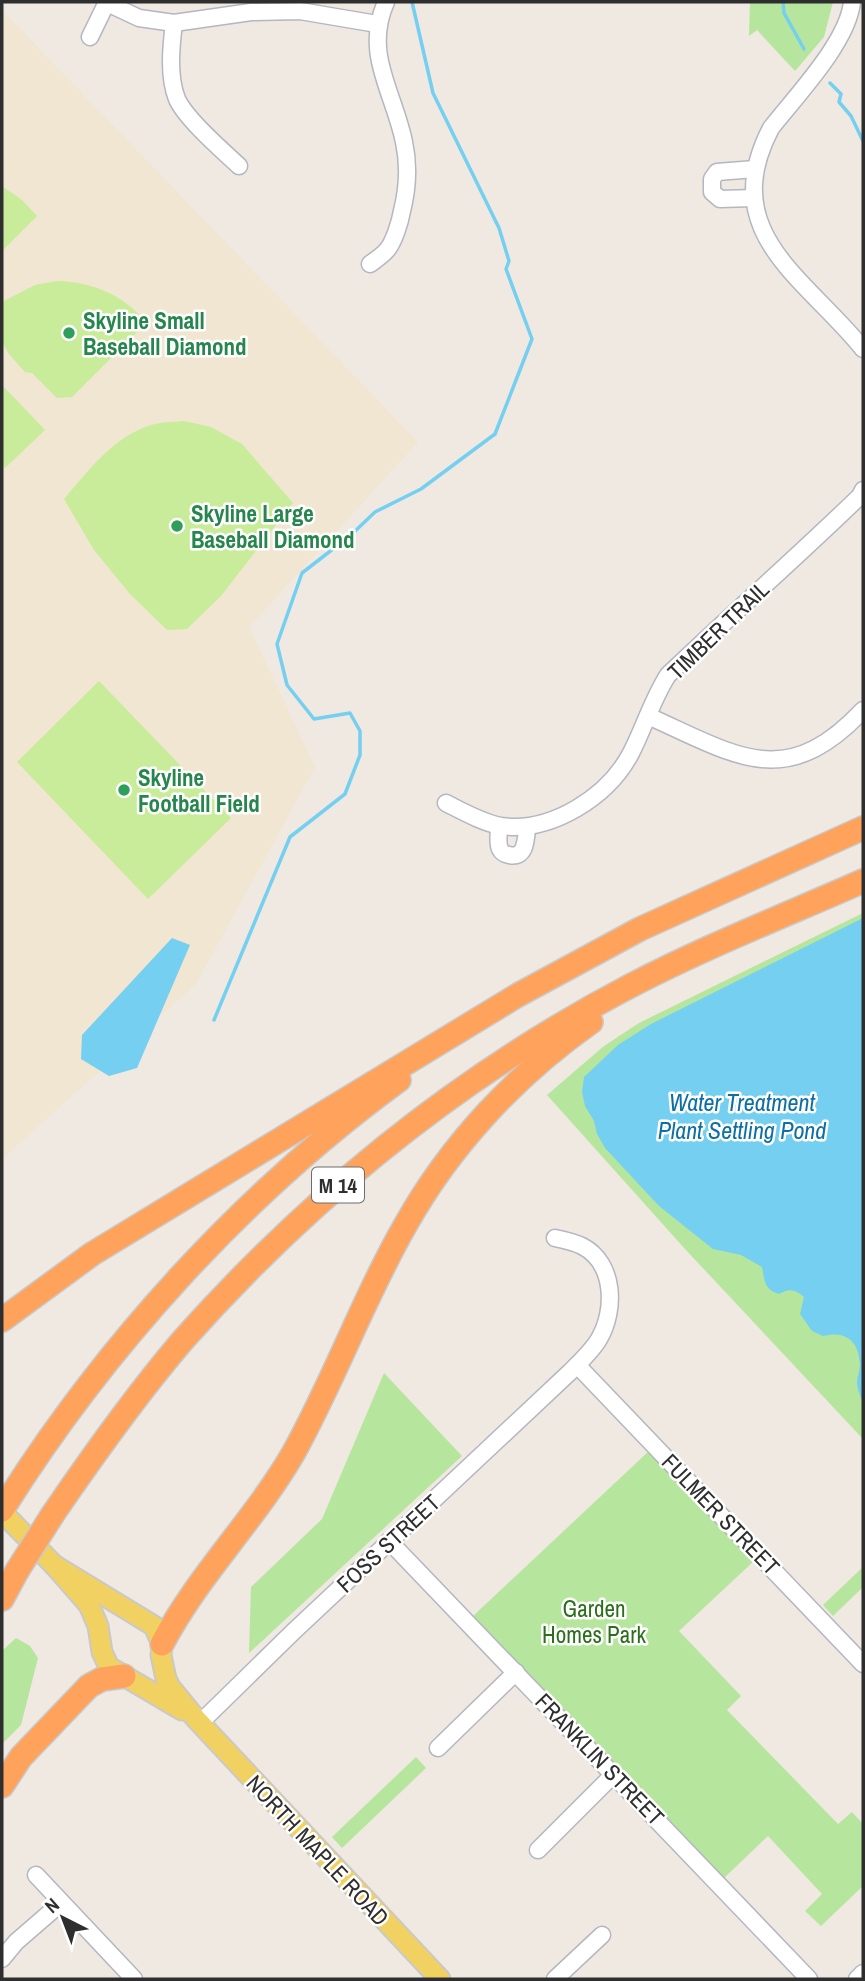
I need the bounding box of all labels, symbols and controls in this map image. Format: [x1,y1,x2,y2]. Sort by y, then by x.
place label: Skyline Small Baseball Diamond [83,305,247,362]
marker: Skyline Small Baseball Diamond [61,325,77,341]
place label: Skyline Large Baseball Diamond [191,498,355,555]
marker: Skyline Large Baseball Diamond [169,518,185,534]
street label: TIMBER TRAIL [661,573,776,686]
place label: Skyline Football Field [138,762,260,819]
marker: Skyline Football Field [116,782,132,798]
water label: Water Treatment Plant Settling Pond [658,1086,827,1146]
road number: M 14 [312,1168,364,1202]
street label: FULMER STREET [655,1447,787,1582]
street label: FOSS STREET [330,1487,447,1599]
park label: Garden Homes Park [542,1593,646,1650]
street label: FRANKLIN STREET [529,1686,672,1832]
street label: NORTH MAPLE ROAD [240,1768,396,1932]
north arrow [28,1883,98,1953]
text: N [39,1892,65,1919]

